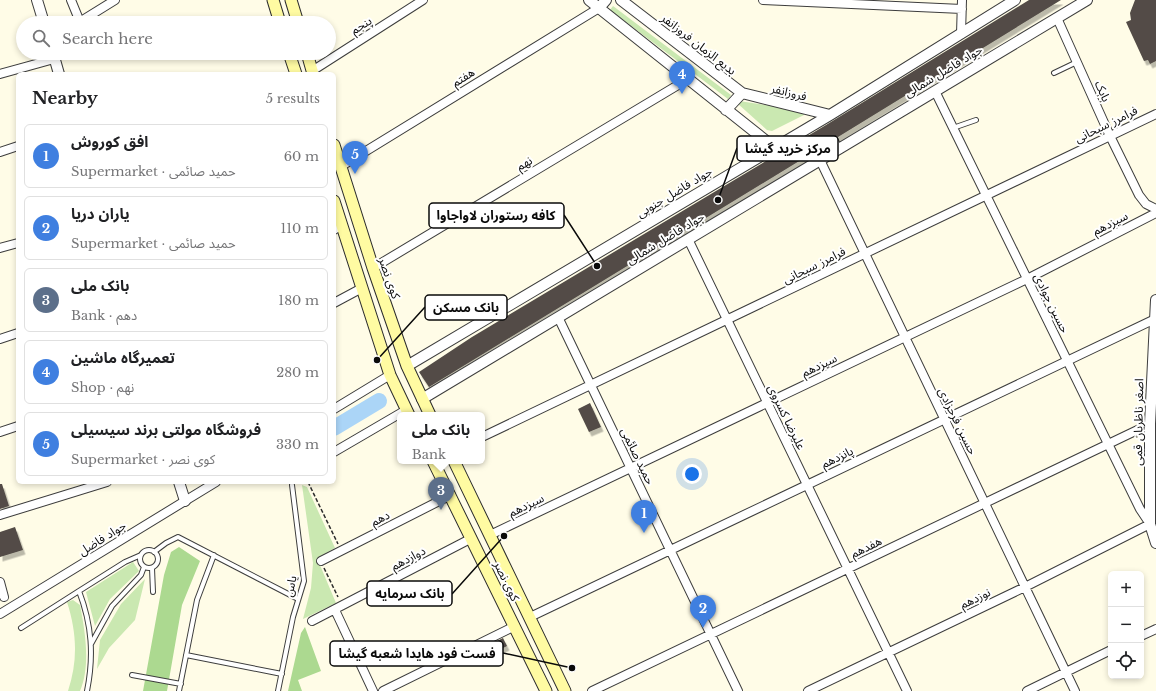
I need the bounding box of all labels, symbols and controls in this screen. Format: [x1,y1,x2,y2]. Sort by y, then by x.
street label: بدیع الزمان فروزانفر [656,9,740,80]
street label: پنجم [348,13,375,39]
search box [16,16,336,60]
icon: search [30,27,52,49]
text: Search here [62,29,153,48]
street label: جواد فاضل شمالی [901,42,985,100]
pin: 4 [669,61,695,94]
street label: هفتم [449,64,478,91]
street label: بابک [1092,78,1114,104]
street label: فروزانفر [769,80,808,104]
text: Nearby [32,88,98,109]
text: 5 results [266,90,320,107]
street label: فرامرز سبحانی [1072,102,1140,146]
text: افق کوروش [71,132,148,151]
callout: مرکز خرید گیشا [737,136,838,161]
text: مرکز خرید گیشا [745,140,831,157]
pin: 5 [342,141,368,174]
text: 1 [43,148,49,165]
text: 60 m [284,148,319,165]
street label: نهم [513,152,536,175]
text: Supermarket · حمید صائمی [71,163,236,180]
street label: جواد فاضل جنوبی [633,164,715,220]
callout: کافه رستوران لاواجاوا [429,203,564,228]
text: یاران دریا [71,204,130,223]
text: کافه رستوران لاواجاوا [437,207,556,224]
street label: سیزدهم [1090,208,1131,240]
street label: جواد فاضل شمالی [623,209,707,267]
text: 2 [42,220,50,237]
text: 110 m [280,220,319,237]
text: Supermarket · حمید صائمی [71,235,236,252]
street label: فرامرز سبحانی [780,243,848,287]
street label: کوی نصر [376,254,404,302]
street label: حسین جوادی [1031,271,1073,335]
text: بانک ملی [71,276,129,295]
text: 3 [42,292,50,309]
text: 180 m [278,292,319,309]
callout: بانک مسکن [425,295,507,320]
text: بانک مسکن [433,299,499,316]
text: Bank · دهم [71,307,137,324]
text: تعمیرگاه ماشین [71,348,175,367]
street label: سیزدهم [799,350,840,382]
text: 4 [42,364,50,381]
text: 280 m [276,364,319,381]
street label: اصغر ناظریان قمی [1130,378,1146,466]
text: Shop · نهم [71,379,134,396]
street label: علیرضا کسروی [765,382,809,452]
street label: حسین فرحزادی [935,385,981,457]
popup [397,412,485,464]
text: فروشگاه مولتی برند سیسیلی [71,420,261,439]
text: بانک ملی [412,420,470,439]
street label: حمید صائمی [618,425,658,487]
text: 5 [42,436,50,453]
text: 330 m [276,436,319,453]
street label: پانزدهم [818,443,856,473]
text: Bank [412,446,446,463]
text: Supermarket · کوی نصر [71,451,215,468]
your location [682,464,702,484]
pin: 3 [428,477,454,510]
street label: سیزدهم [506,490,547,522]
pin: 1 [631,500,657,533]
street label: دهم [368,507,393,531]
street label: جواد فاضل [75,518,129,558]
street label: هفدهم [848,533,885,563]
street label: دوازدهم [388,542,429,575]
street label: کوی نصر [490,558,524,604]
map controls [1108,571,1144,679]
button: + [1108,571,1144,607]
street label: یاس [280,574,300,598]
callout: بانک سرمایه [367,581,452,606]
street label: نوزدهم [957,584,994,614]
text: بانک سرمایه [375,585,445,602]
pin: 2 [690,595,716,628]
button: − [1108,607,1144,643]
callout: فست فود هایدا شعبه گیشا [330,641,503,666]
button: locate [1108,643,1144,679]
text: فست فود هایدا شعبه گیشا [338,645,496,662]

